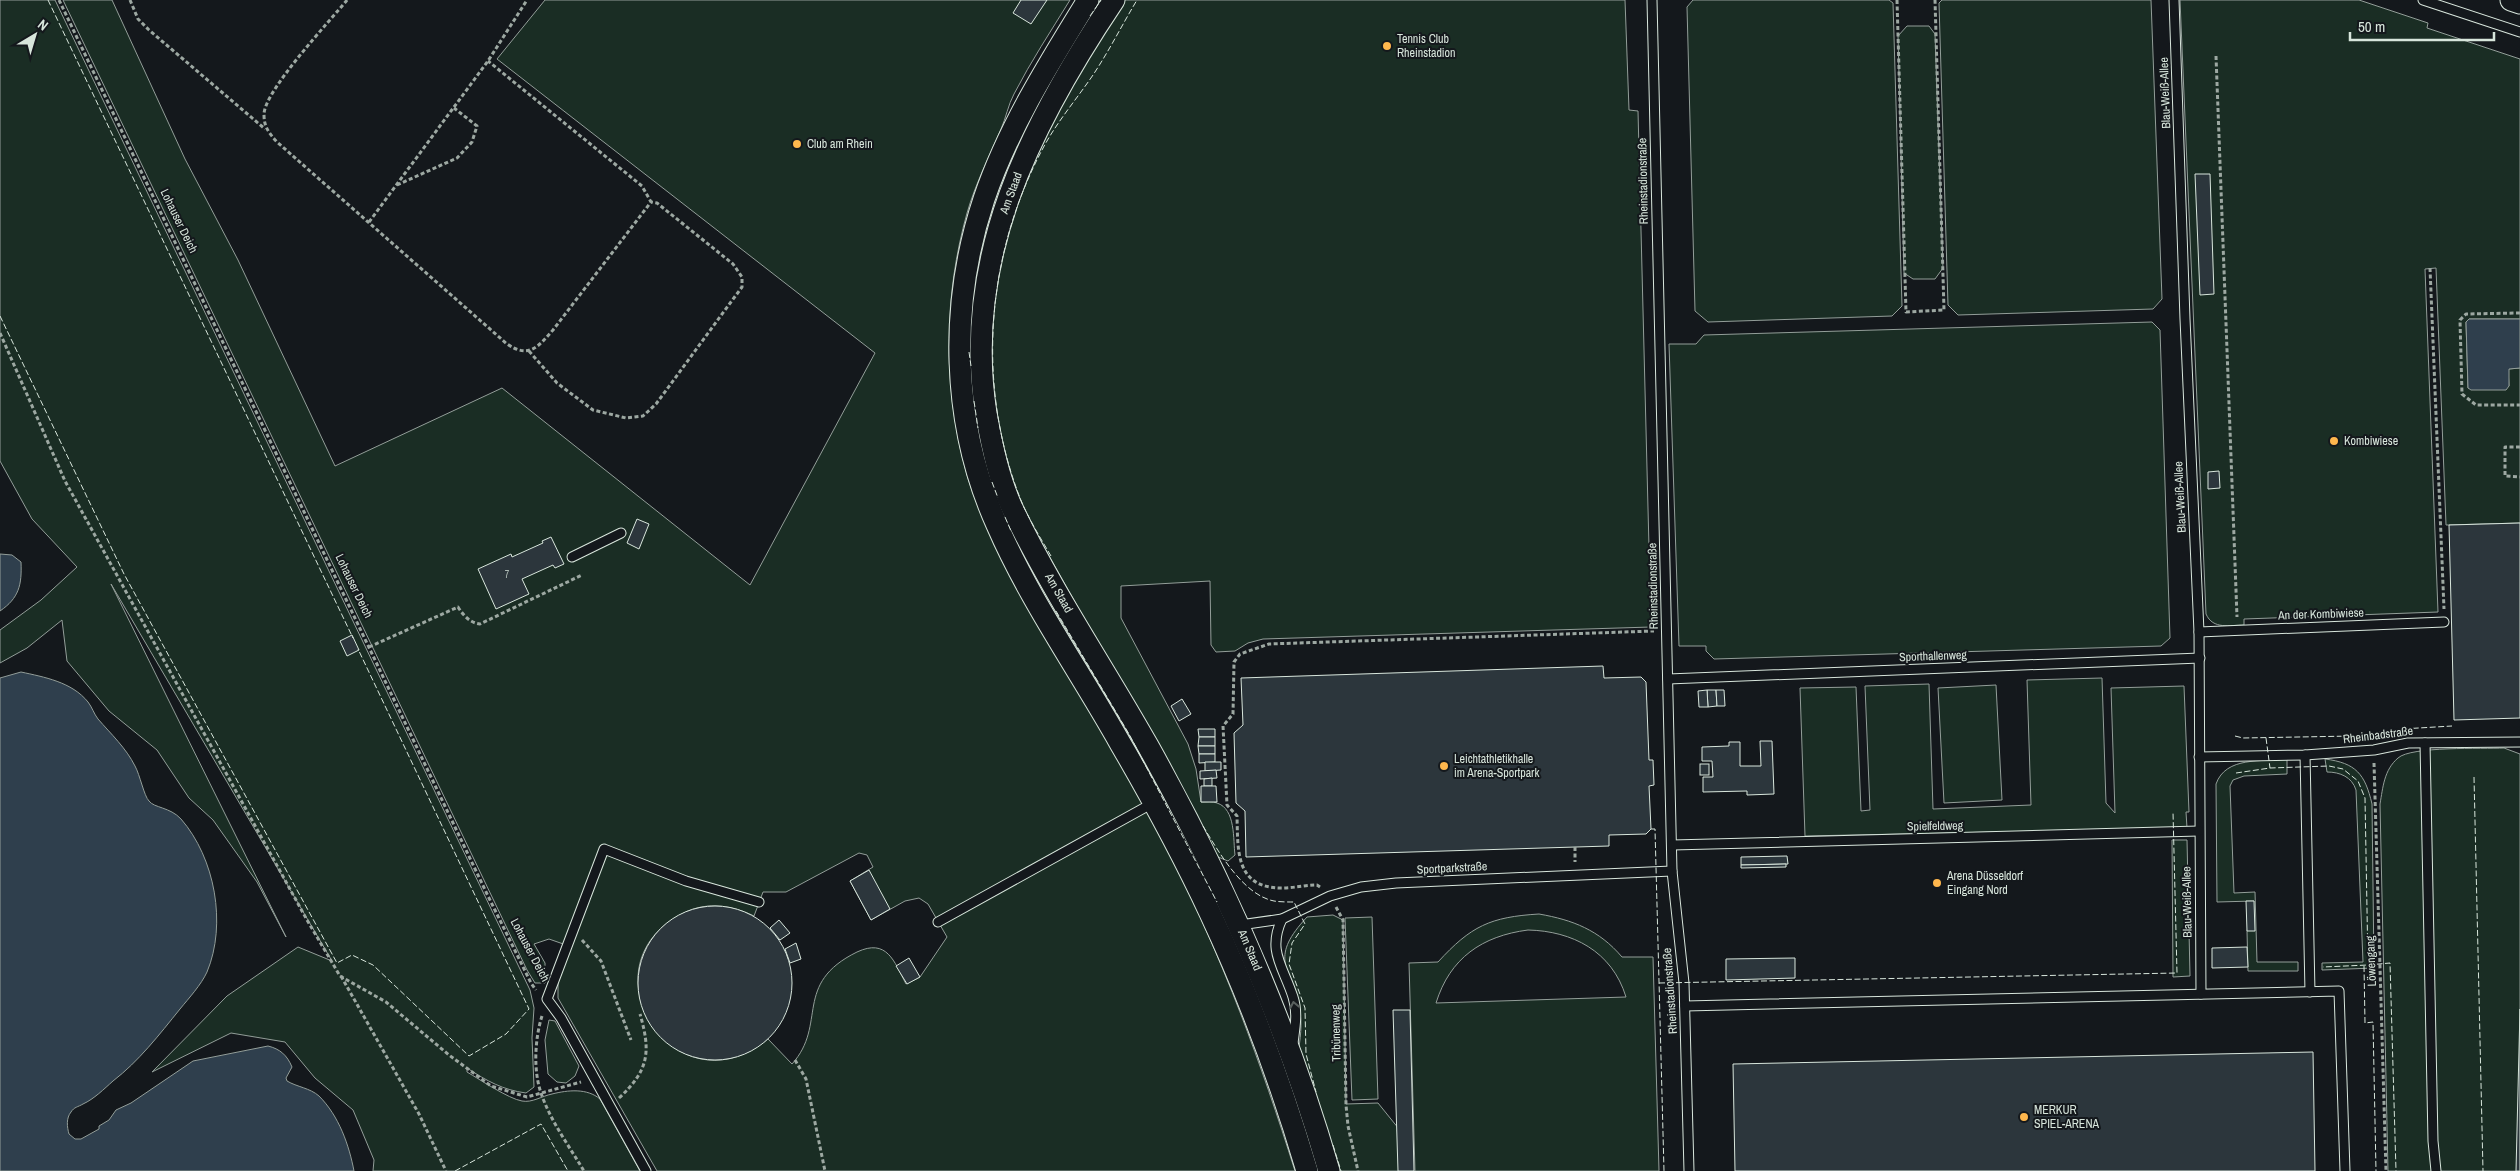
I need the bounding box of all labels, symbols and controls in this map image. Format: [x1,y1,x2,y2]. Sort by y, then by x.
north arrow [10,10,60,60]
scale bar [2350,10,2494,42]
text: N [34,15,52,34]
text: 50 m [2358,16,2385,37]
place label: Tennis Club Rheinstadion [1397,31,1456,61]
marker: Tennis Club Rheinstadion [1381,40,1393,52]
street label: Blau-Weiß-Allee [2156,57,2174,129]
place label: Club am Rhein [807,136,873,152]
marker: Club am Rhein [791,138,803,150]
street label: Rheinstadionstraße [1634,138,1652,224]
street label: Am Staad [996,170,1026,217]
street label: Lohauser Deich [157,186,201,256]
place label: Kombiwiese [2344,433,2398,449]
marker: Kombiwiese [2328,435,2340,447]
street label: Blau-Weiß-Allee [2170,461,2190,533]
street label: Rheinstadionstraße [1644,543,1662,629]
street label: Lohauser Deich [332,551,376,621]
house number: 7 [505,568,510,581]
street label: Am Staad [1041,569,1077,616]
street label: An der Kombiwiese [2277,605,2364,624]
street label: Sporthallenweg [1899,647,1968,665]
street label: Rheinbadstraße [2342,723,2414,747]
place label: Leichtathletikhalle im Arena-Sportpark [1454,751,1539,781]
marker: Leichtathletikhalle im Arena-Sportpark [1438,760,1450,772]
street label: Spielfeldweg [1907,818,1964,834]
street label: Sportparkstraße [1416,858,1488,878]
street label: Blau-Weiß-Allee [2178,866,2196,938]
place label: Arena Düsseldorf Eingang Nord [1946,868,2023,898]
marker: Arena Düsseldorf Eingang Nord [1931,877,1943,889]
street label: Lohauser Deich [507,916,553,984]
street label: Am Staad [1234,926,1266,973]
street label: Löwengang [2362,935,2380,987]
street label: Rheinstadionstraße [1659,947,1681,1035]
one-way arrow [1290,1001,1300,1010]
street label: Tribünenweg [1327,1004,1344,1062]
place label: MERKUR SPIEL-ARENA [2034,1102,2100,1132]
marker: MERKUR SPIEL-ARENA [2018,1111,2030,1123]

